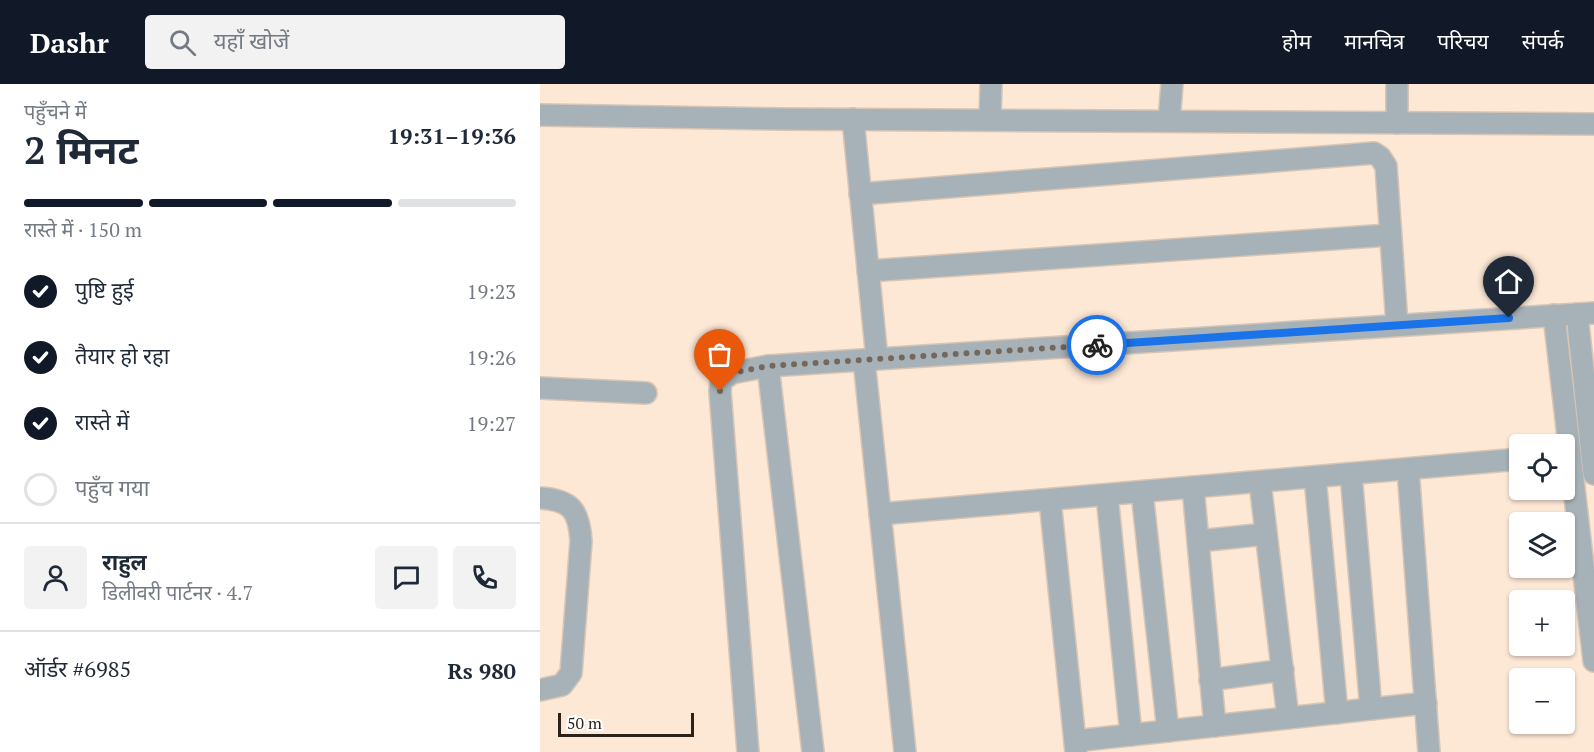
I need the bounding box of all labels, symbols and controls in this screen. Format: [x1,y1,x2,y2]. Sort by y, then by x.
search box [145,15,565,69]
text: Dashr [30,24,109,61]
icon: search [166,26,199,59]
text: यहाँ खोजें [214,26,289,55]
text: होम [1282,27,1311,55]
text: मानचित्र [1344,27,1404,55]
text: परिचय [1437,27,1489,55]
text: संपर्क [1522,27,1564,55]
text: पहुँचने में [24,98,87,125]
text: 19:31–19:36 [388,121,516,150]
text: 2 मिनट [24,123,138,175]
text: रास्ते में · 150 m [24,216,142,243]
pin [1483,256,1534,318]
icon: home [1492,265,1525,298]
icon: check [24,275,57,308]
text: पुष्टि हुई [75,275,134,304]
text: 19:23 [467,278,516,305]
courier [1067,315,1127,375]
pin [694,329,745,391]
icon: bike [1081,329,1114,362]
icon: bag [703,338,736,371]
icon: check [24,341,57,374]
text: तैयार हो रहा [75,341,169,370]
text: 19:26 [467,344,516,371]
icon: check [24,407,57,440]
text: रास्ते में [75,407,129,436]
text: 19:27 [467,410,516,437]
map controls [1509,434,1575,734]
button: locate [1509,434,1575,500]
text: पहुँच गया [75,473,149,502]
button: layers [1509,512,1575,578]
button: person [24,546,87,609]
button: chat [375,546,438,609]
button: phone [453,546,516,609]
text: राहुल [102,547,147,576]
text: डिलीवरी पार्टनर · 4.7 [102,579,253,606]
button: + [1509,590,1575,656]
text: ऑर्डर #6985 [24,654,131,683]
text: Rs 980 [447,656,516,685]
button: − [1509,668,1575,734]
scale bar [558,710,694,738]
text: 50 m [567,712,602,734]

